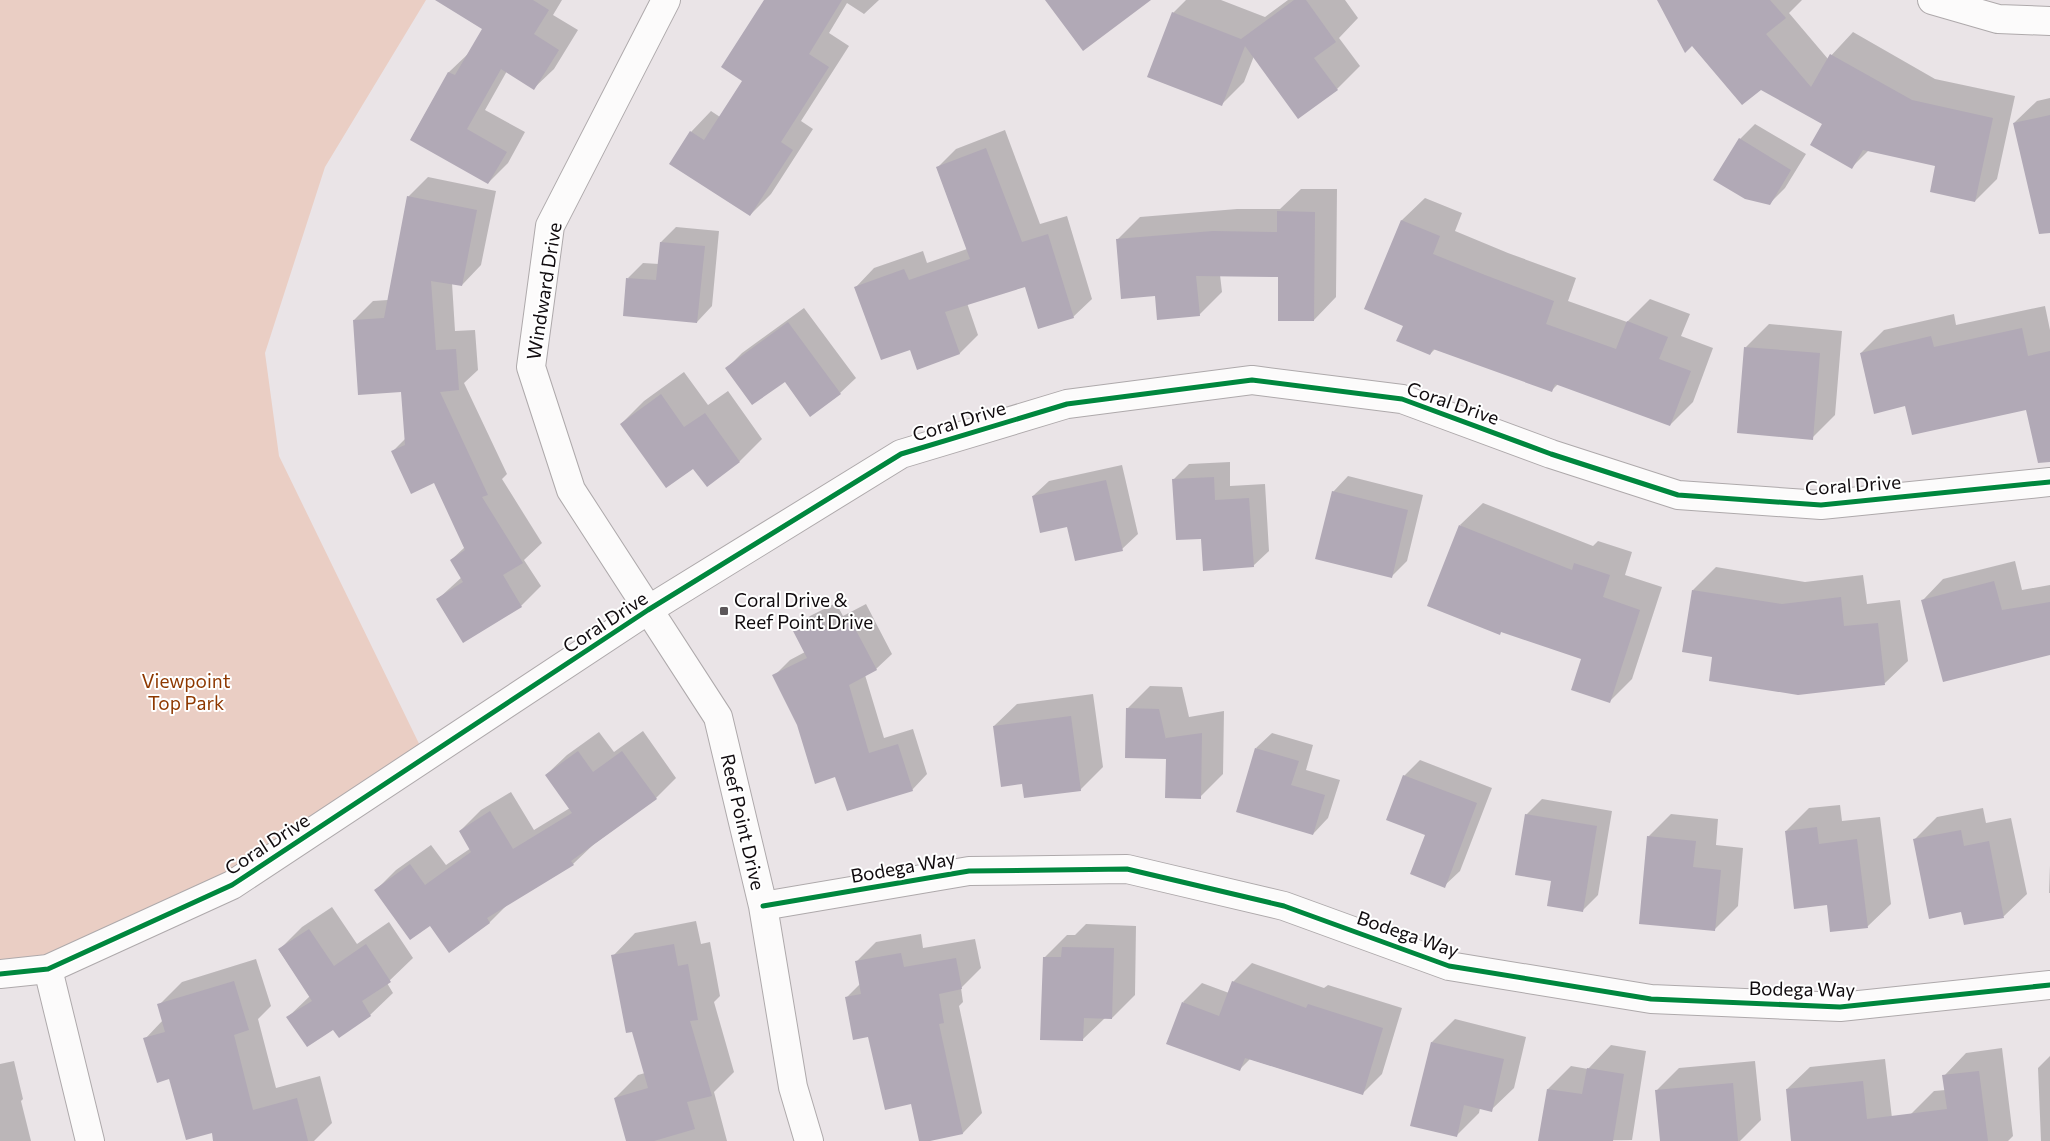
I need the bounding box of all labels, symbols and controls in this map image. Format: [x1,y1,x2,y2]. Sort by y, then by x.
street label: Windward Drive [521,221,566,361]
street label: Coral Drive [1404,376,1502,429]
street label: Coral Drive [910,395,1008,446]
street label: Coral Drive [1804,470,1902,499]
street label: Coral Drive [558,586,651,657]
place label: Coral Drive & Reef Point Drive [734,588,873,633]
marker: Coral Drive & Reef Point Drive [718,605,730,617]
park label: Viewpoint Top Park [141,669,231,714]
street label: Reef Point Drive [717,751,770,892]
street label: Coral Drive [220,808,313,879]
street label: Bodega Way [849,846,957,887]
street label: Bodega Way [1354,905,1462,962]
street label: Bodega Way [1749,976,1856,1001]

